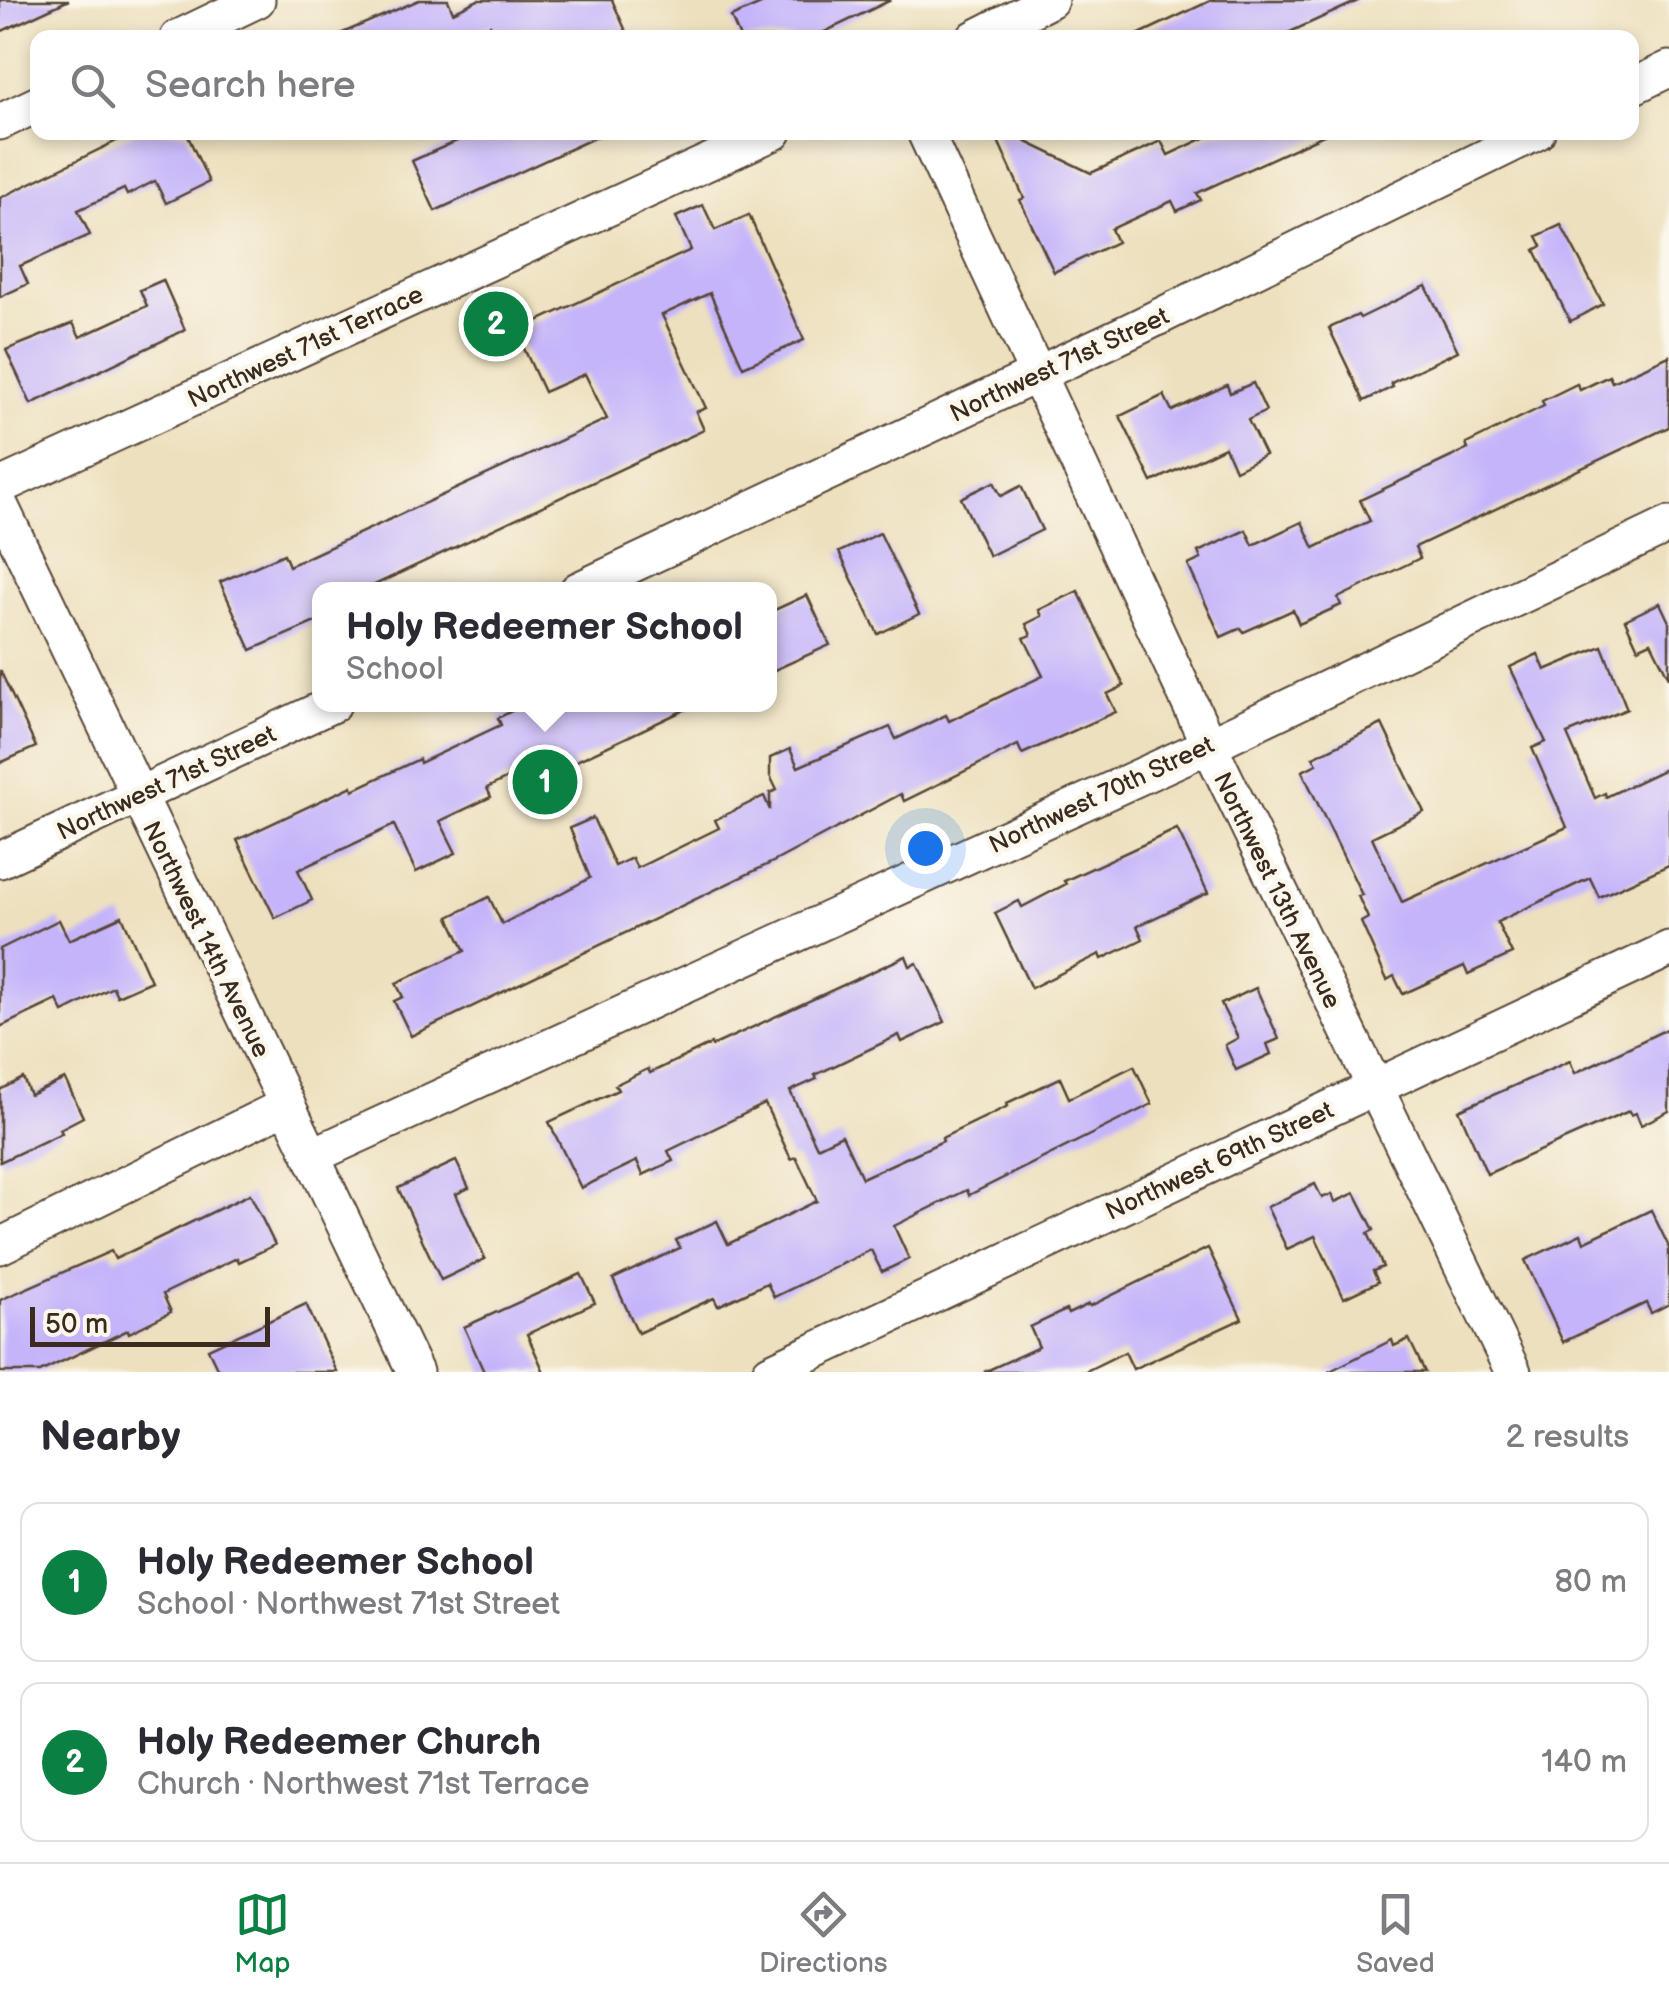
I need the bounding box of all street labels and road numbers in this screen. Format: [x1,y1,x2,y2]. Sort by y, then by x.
street label: Northwest 71st Terrace [183,279,428,416]
street label: Northwest 71st Street [945,301,1174,430]
street label: Northwest 71st Street [52,719,281,848]
street label: Northwest 70th Street [984,730,1219,861]
street label: Northwest 13th Avenue [1206,767,1347,1014]
street label: Northwest 14th Avenue [135,817,276,1063]
street label: Northwest 69th Street [1101,1095,1339,1228]

